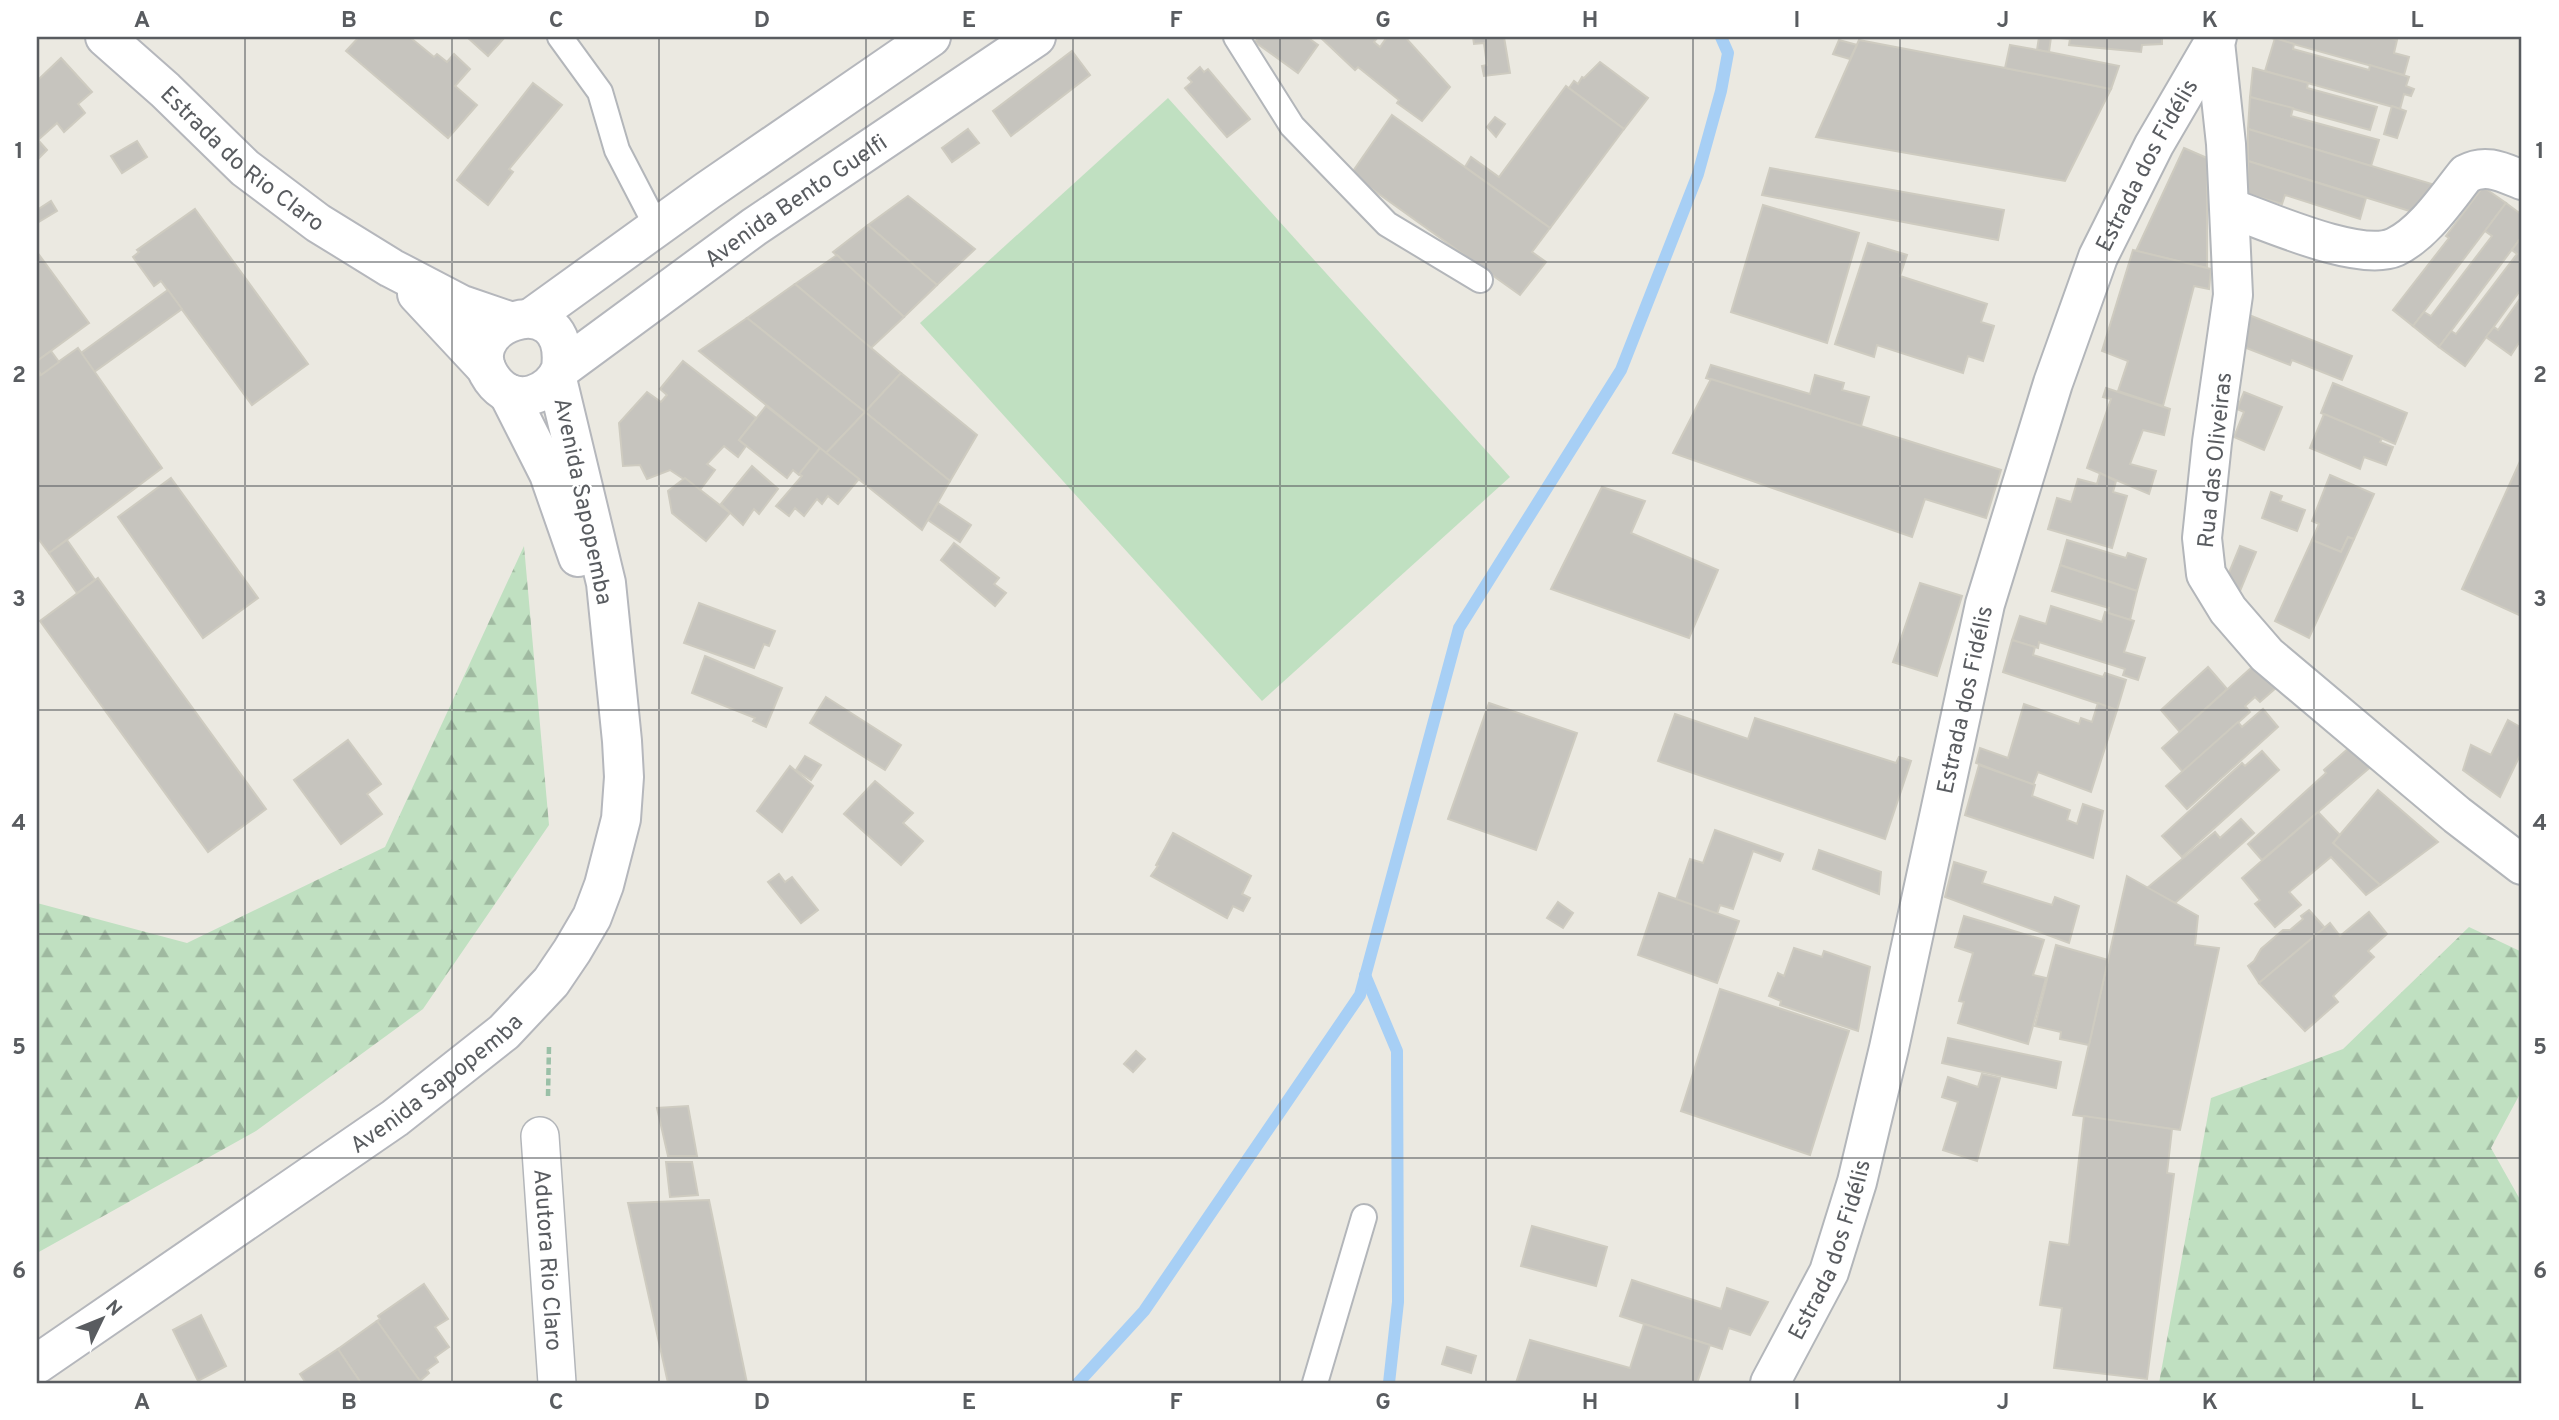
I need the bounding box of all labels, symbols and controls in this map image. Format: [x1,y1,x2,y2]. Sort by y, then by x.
text: A [134,7,150,36]
text: B [341,7,357,36]
text: C [549,7,563,36]
text: D [754,7,770,36]
text: E [962,7,976,36]
text: F [1169,7,1183,36]
text: G [1375,7,1391,36]
text: H [1582,7,1598,36]
text: I [1794,7,1800,36]
text: J [1997,7,2009,36]
text: K [2202,7,2218,36]
text: L [2410,7,2424,36]
street label: Estrada dos Fidélis [2091,75,2206,257]
street label: Estrada do Rio Claro [153,81,329,240]
street label: Avenida Bento Guelfi [700,129,894,276]
text: 1 [14,138,24,167]
text: 1 [2535,138,2545,167]
text: 2 [12,362,26,391]
text: 2 [2533,362,2547,391]
street label: Rua das Oliveiras [2193,371,2240,550]
street label: Avenida Sapopemba [545,395,618,608]
text: 3 [12,586,26,615]
text: 3 [2533,586,2547,615]
street label: Estrada dos Fidélis [1932,604,2001,797]
text: 4 [12,810,26,839]
text: 4 [2533,810,2547,839]
street label: Avenida Sapopemba [345,1009,530,1161]
text: 5 [12,1034,26,1063]
text: 5 [2533,1034,2547,1063]
street label: Estrada dos Fidélis [1783,1157,1879,1346]
street label: Adutora Rio Claro [525,1168,567,1352]
text: 6 [12,1258,26,1287]
text: 6 [2533,1258,2547,1287]
north arrow [66,1284,136,1354]
text: N [100,1296,126,1322]
text: A [134,1389,150,1418]
text: B [341,1389,357,1418]
text: C [549,1389,563,1418]
text: D [754,1389,770,1418]
text: E [962,1389,976,1418]
text: F [1169,1389,1183,1418]
text: G [1375,1389,1391,1418]
text: H [1582,1389,1598,1418]
text: I [1794,1389,1800,1418]
text: J [1997,1389,2009,1418]
text: K [2202,1389,2218,1418]
text: L [2410,1389,2424,1418]

